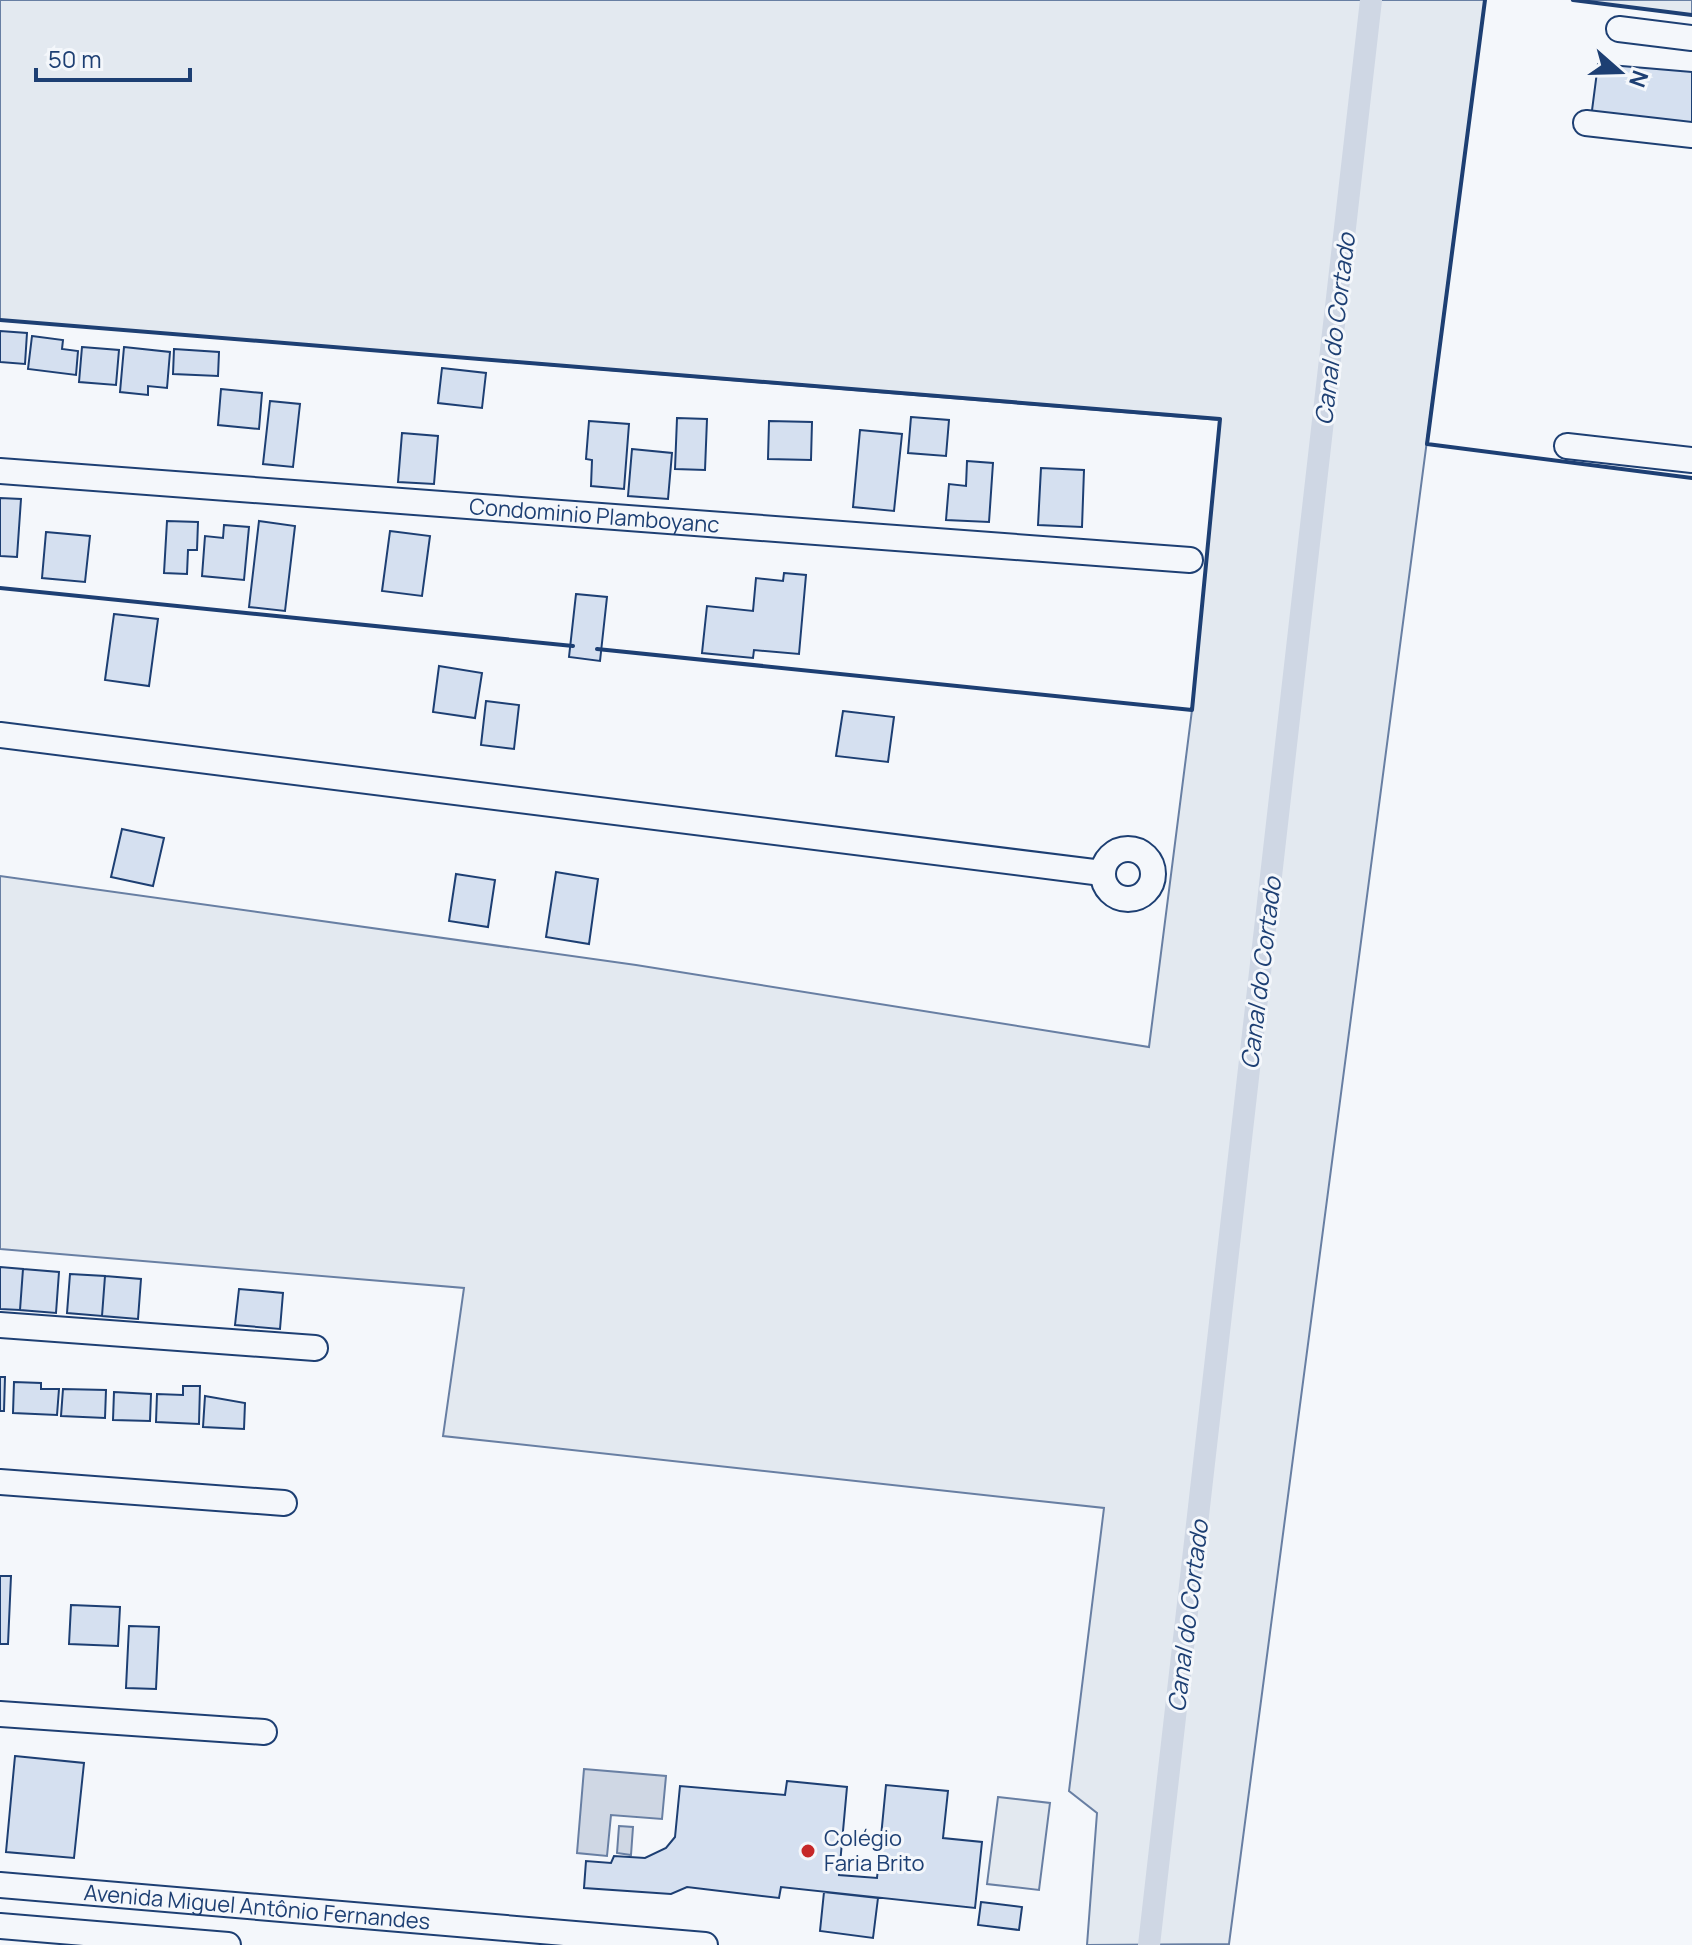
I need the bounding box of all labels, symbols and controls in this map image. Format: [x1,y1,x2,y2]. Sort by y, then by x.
scale bar [36,32,190,82]
north arrow [1580,32,1660,112]
text: 50 m [48,42,102,75]
text: N [1622,66,1656,91]
water label: Canal do Cortado [1306,229,1362,427]
street label: Condominio Plamboyanc [468,491,721,540]
water label: Canal do Cortado [1232,873,1288,1071]
water label: Canal do Cortado [1159,1516,1215,1714]
place label: Colégio Faria Brito [824,1823,924,1878]
marker: Colégio Faria Brito [799,1842,817,1860]
street label: Avenida Miguel Antônio Fernandes [83,1877,432,1937]

